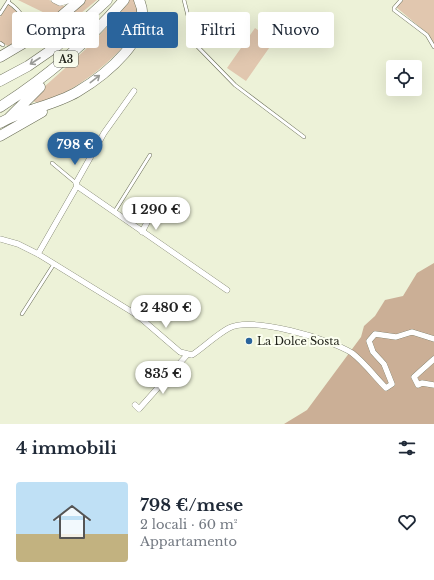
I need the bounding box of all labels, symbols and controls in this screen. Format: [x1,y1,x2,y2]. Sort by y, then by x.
chip: Compra [12,12,99,48]
chip: Affitta [107,12,178,48]
chip: Filtri [186,12,250,48]
chip: Nuovo [258,12,334,48]
road number: A3 [54,51,78,67]
one-way arrow [29,58,41,66]
map controls [386,60,422,96]
button: locate [386,60,422,96]
one-way arrow [89,74,100,83]
pin: 798 € [47,132,103,166]
text: 798 € [56,136,94,153]
pin: 1 290 € [119,197,193,231]
text: 1 290 € [131,201,181,218]
pin: 2 480 € [129,295,203,329]
text: 2 480 € [140,299,192,316]
place label: La Dolce Sosta [257,334,340,348]
marker: La Dolce Sosta [244,336,254,346]
pin: 835 € [135,361,191,395]
text: 835 € [144,365,182,382]
icon: filters [396,437,418,459]
text: 4 immobili [16,438,117,459]
text: 798 €/mese [140,495,243,516]
icon: home [48,498,96,546]
icon: heart [396,511,418,533]
text: 2 locali · 60 m² [140,516,238,533]
text: Appartamento [140,533,237,550]

